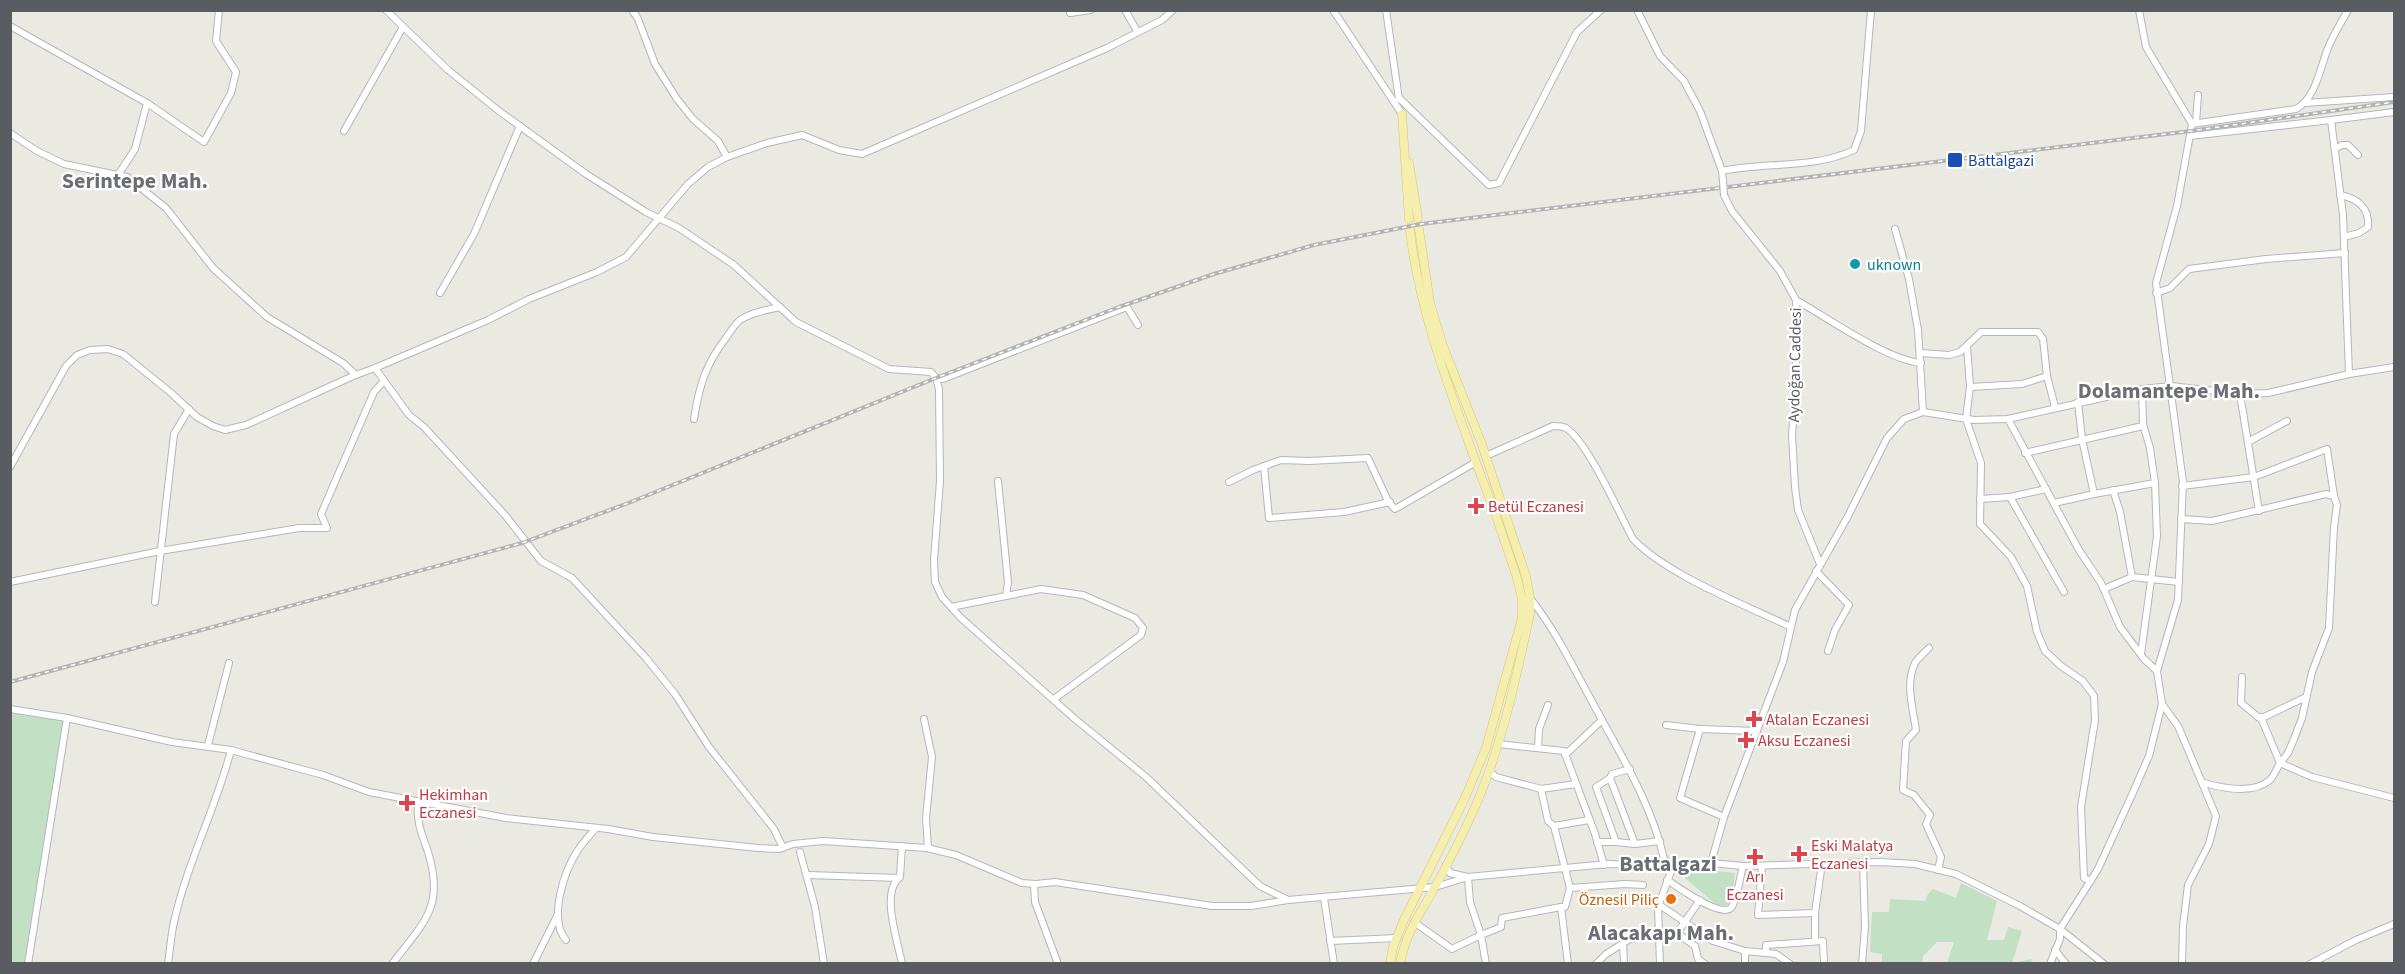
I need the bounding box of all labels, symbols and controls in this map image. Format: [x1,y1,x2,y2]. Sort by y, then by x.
place label: Battalgazi [1968,150,2034,172]
marker: Battalgazi [1946,151,1964,169]
district label: Serintepe Mah. [62,165,208,197]
place label: uknown [1867,254,1921,276]
marker: uknown [1848,257,1862,271]
street label: Aydoğan Caddesi [1783,307,1807,423]
district label: Dolamantepe Mah. [2078,375,2260,407]
place label: Betül Eczanesi [1488,496,1584,518]
marker: Betül Eczanesi [1469,499,1483,513]
place label: Atalan Eczanesi [1766,709,1869,731]
marker: Atalan Eczanesi [1747,712,1761,726]
place label: Aksu Eczanesi [1758,730,1851,752]
marker: Aksu Eczanesi [1739,733,1753,747]
place label: Hekimhan Eczanesi [419,784,488,824]
marker: Hekimhan Eczanesi [400,796,414,810]
place label: Eski Malatya Eczanesi [1811,835,1893,875]
marker: Eski Malatya Eczanesi [1792,847,1806,861]
district label: Battalgazi [1619,848,1717,880]
marker: Arı Eczanesi [1748,850,1762,864]
place label: Arı Eczanesi [1726,866,1784,906]
place label: Öznesil Piliç [1579,889,1659,911]
marker: Öznesil Piliç [1664,892,1678,906]
district label: Alacakapı Mah. [1587,917,1734,949]

